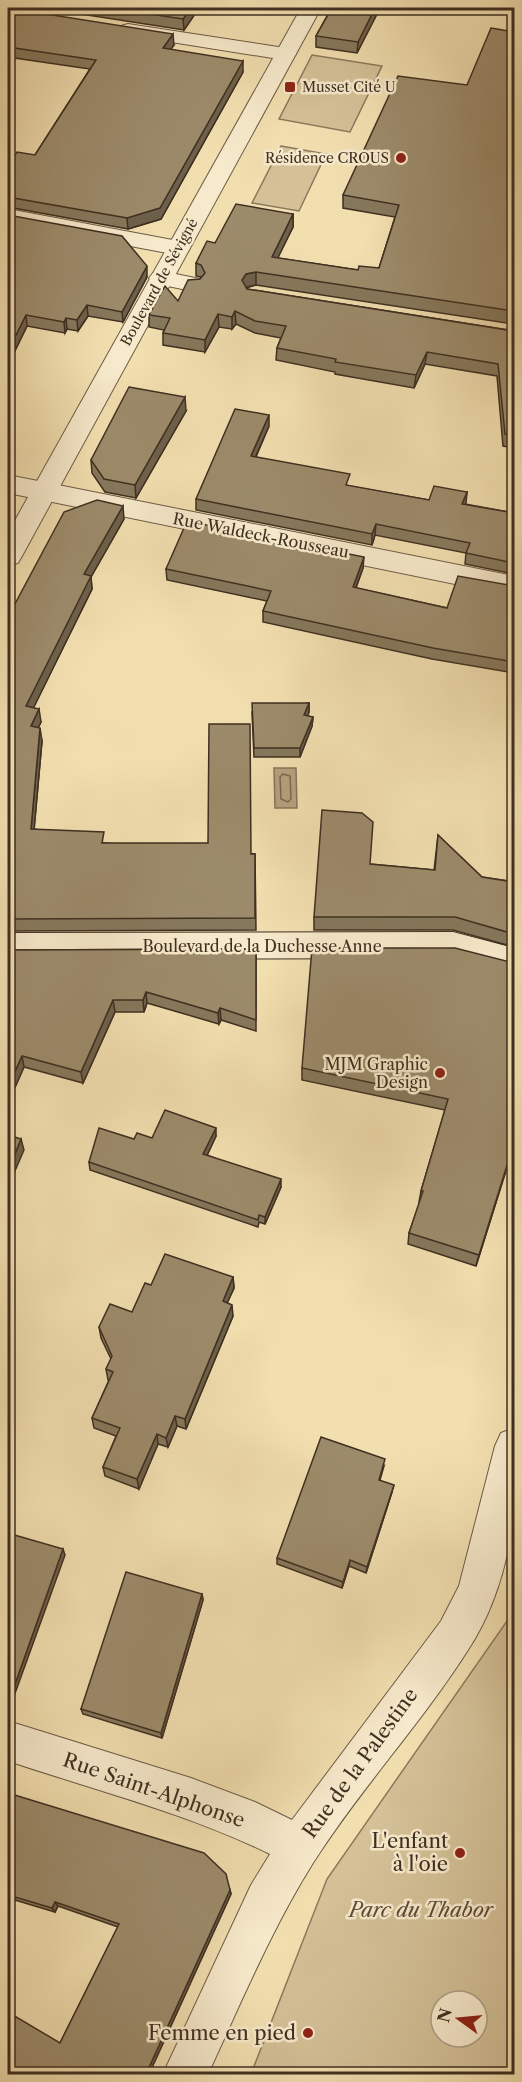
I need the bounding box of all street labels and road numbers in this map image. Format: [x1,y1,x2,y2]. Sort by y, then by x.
street label: Boulevard de Sévigné [116,215,202,349]
street label: Rue Waldeck-Rousseau [171,508,351,562]
street label: Boulevard de la Duchesse Anne [142,936,382,956]
street label: Rue de la Palestine [297,1683,423,1843]
street label: Rue Saint-Alphonse [60,1748,248,1832]

